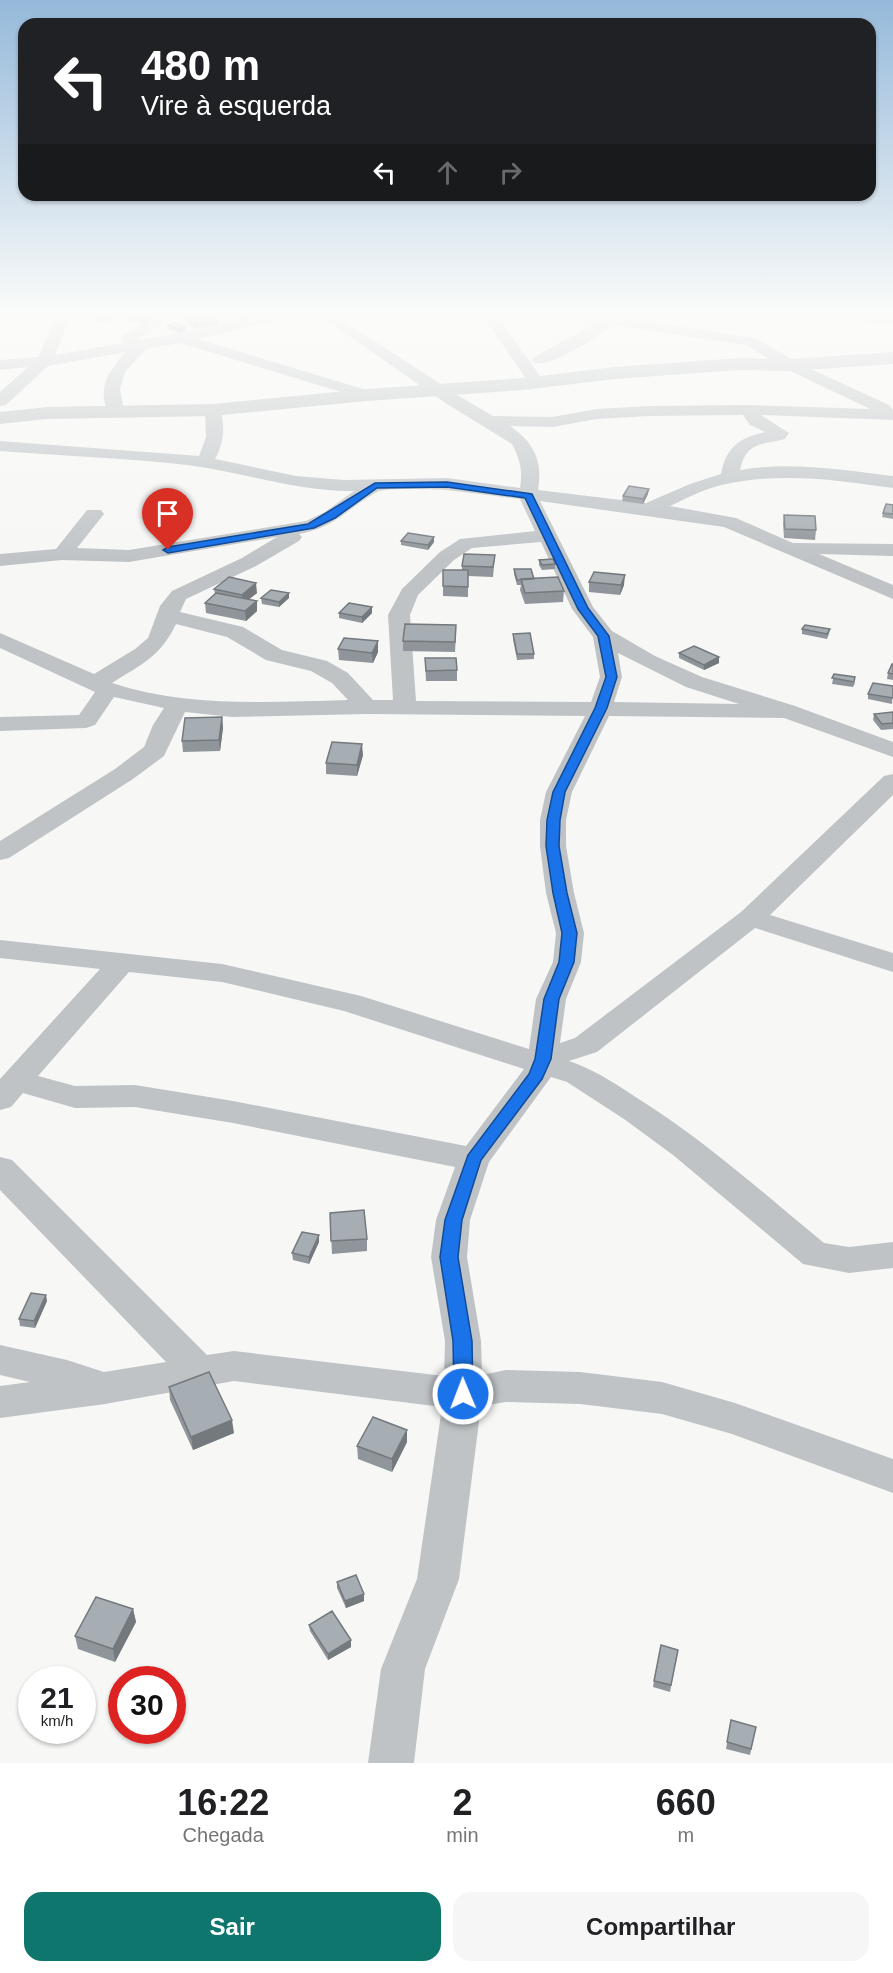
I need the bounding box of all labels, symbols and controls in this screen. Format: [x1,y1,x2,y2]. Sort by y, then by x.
icon: left [42,42,120,120]
text: 480 m [141,42,260,89]
text: Vire à esquerda [141,91,331,121]
icon: left [368,156,401,189]
icon: ahead [431,156,464,189]
icon: right [494,156,527,189]
pin [142,488,193,550]
icon: arrive [151,497,184,530]
position arrow [431,1362,495,1426]
speed limit sign: 30 [108,1666,186,1744]
text: 21 [40,1681,74,1714]
text: km/h [41,1712,73,1729]
text: 16:22 [177,1782,269,1823]
text: 2 [452,1782,472,1823]
text: 660 [656,1782,716,1823]
text: Chegada [183,1824,264,1846]
text: min [446,1824,479,1846]
text: m [677,1824,694,1846]
button: Sair [24,1892,441,1961]
button: Compartilhar [453,1892,869,1961]

